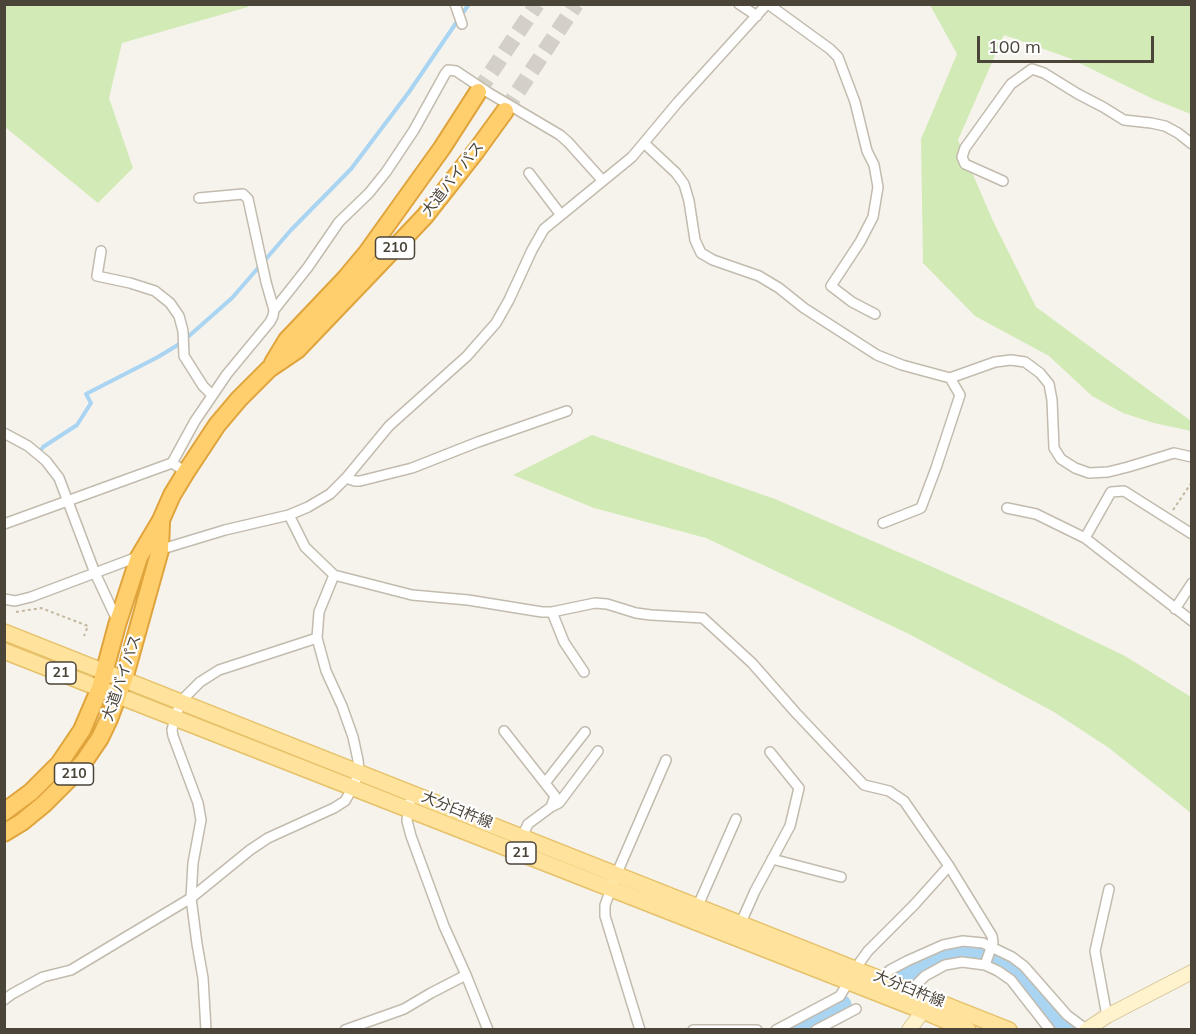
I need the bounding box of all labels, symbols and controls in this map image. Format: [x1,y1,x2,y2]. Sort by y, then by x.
scale bar [980,24,1157,62]
text: 100 m [988,35,1041,58]
street label: 大道バイパス [418,138,488,220]
road number: 210 [376,237,414,259]
street label: 大道バイパス [99,633,145,723]
road number: 21 [46,662,76,684]
road number: 210 [54,763,94,785]
street label: 大分臼杵線 [419,788,495,832]
road number: 21 [506,842,536,864]
street label: 大分臼杵線 [871,967,947,1011]

